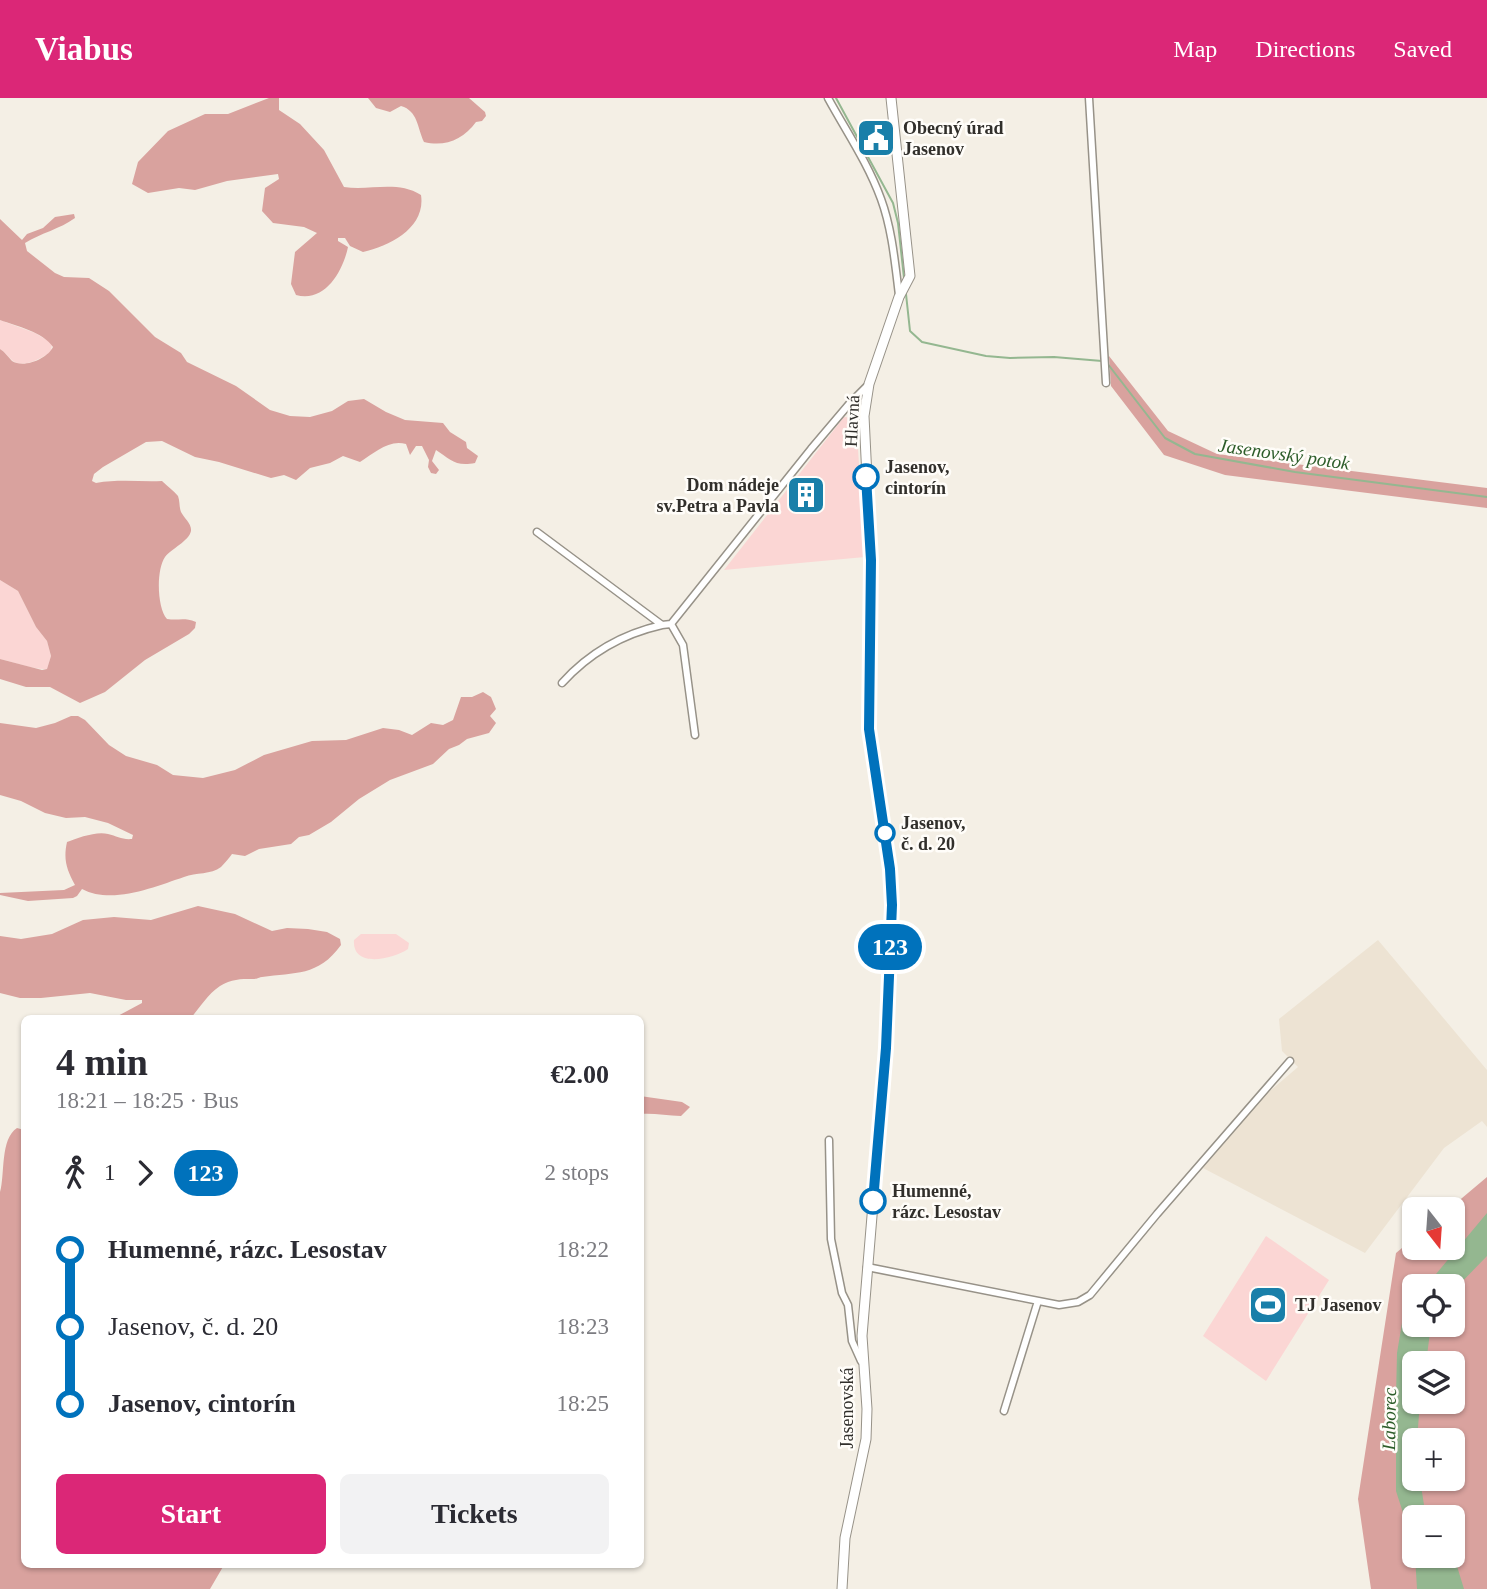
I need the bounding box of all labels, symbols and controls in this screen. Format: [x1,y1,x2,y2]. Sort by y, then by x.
text: Viabus [35,31,133,67]
text: Map [1173,36,1217,62]
text: Directions [1255,36,1355,62]
text: Saved [1393,36,1452,62]
public building icon: Obecný úrad Jasenov [855,117,897,159]
place label: Obecný úrad Jasenov [903,118,1004,159]
street label: Hlavná [841,395,863,447]
water label: Jasenovský potok [1217,434,1352,474]
place label: Jasenov, cintorín [885,457,950,498]
marker: Jasenov, cintorín [853,464,879,490]
building icon: Dom nádeje sv.Petra a Pavla [785,474,827,516]
place label: Dom nádeje sv.Petra a Pavla [657,475,779,516]
place label: Jasenov, č. d. 20 [901,813,966,854]
marker: Jasenov, č. d. 20 [875,823,895,843]
line badge: 123 [850,924,930,970]
text: 123 [872,934,908,960]
text: 4 min [56,1041,148,1083]
text: €2.00 [551,1060,609,1089]
text: 18:21 – 18:25 · Bus [56,1088,239,1113]
icon: walk [56,1154,94,1192]
icon: forward [126,1154,164,1192]
text: 1 [104,1160,116,1185]
text: 123 [188,1160,224,1186]
text: 2 stops [544,1160,609,1185]
place label: Humenné, rázc. Lesostav [892,1181,1001,1222]
marker: Humenné, rázc. Lesostav [860,1188,886,1214]
north arrow [1402,1197,1465,1260]
map controls [1402,1197,1465,1568]
text: Humenné, rázc. Lesostav [108,1235,387,1264]
text: 18:22 [557,1237,609,1262]
button: locate [1402,1274,1465,1337]
sports icon: TJ Jasenov [1247,1284,1289,1326]
place label: TJ Jasenov [1295,1295,1382,1315]
text: Jasenov, č. d. 20 [108,1312,278,1341]
text: 18:23 [557,1314,609,1339]
button: layers [1402,1351,1465,1414]
street label: Jasenovská [837,1367,857,1448]
water label: Laborec [1378,1387,1400,1451]
text: Jasenov, cintorín [108,1389,296,1418]
text: 18:25 [557,1391,609,1416]
button: + [1402,1428,1465,1491]
button: Start [56,1474,326,1554]
button: Tickets [340,1474,609,1554]
button: − [1402,1505,1465,1568]

